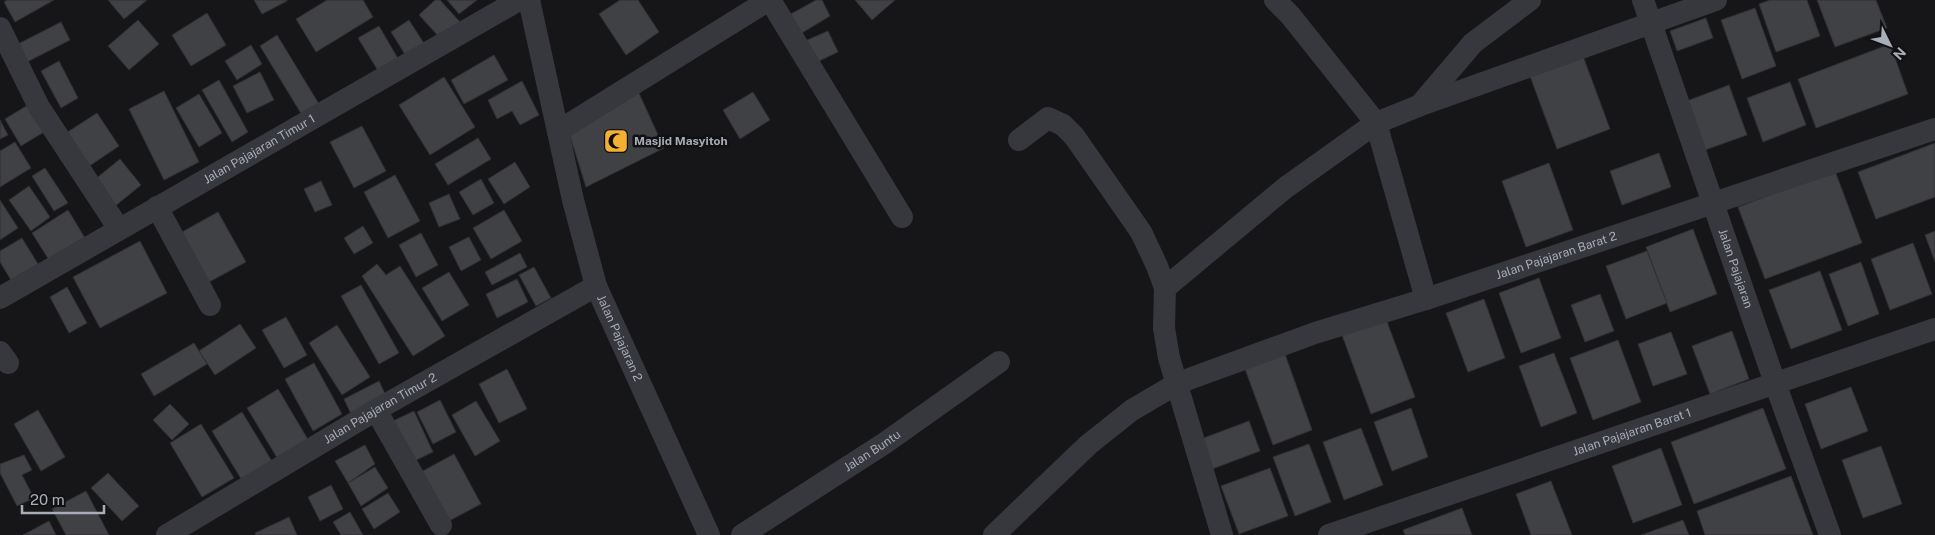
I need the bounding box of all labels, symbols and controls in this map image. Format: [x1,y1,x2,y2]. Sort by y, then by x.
north arrow [1865,20,1915,70]
text: N [1890,44,1909,63]
street label: Jalan Pajajaran Timur 1 [201,112,318,187]
mosque icon: Masjid Masyitoh [603,128,629,154]
place label: Masjid Masyitoh [634,134,728,148]
street label: Jalan Pajajaran [1715,227,1756,310]
street label: Jalan Pajajaran Barat 2 [1494,229,1618,282]
street label: Jalan Pajajaran 2 [594,293,645,383]
street label: Jalan Pajajaran Timur 2 [321,370,439,447]
street label: Jalan Pajajaran Barat 1 [1571,405,1693,459]
street label: Jalan Buntu [841,427,903,475]
scale bar [22,482,105,514]
text: 20 m [30,491,65,508]

